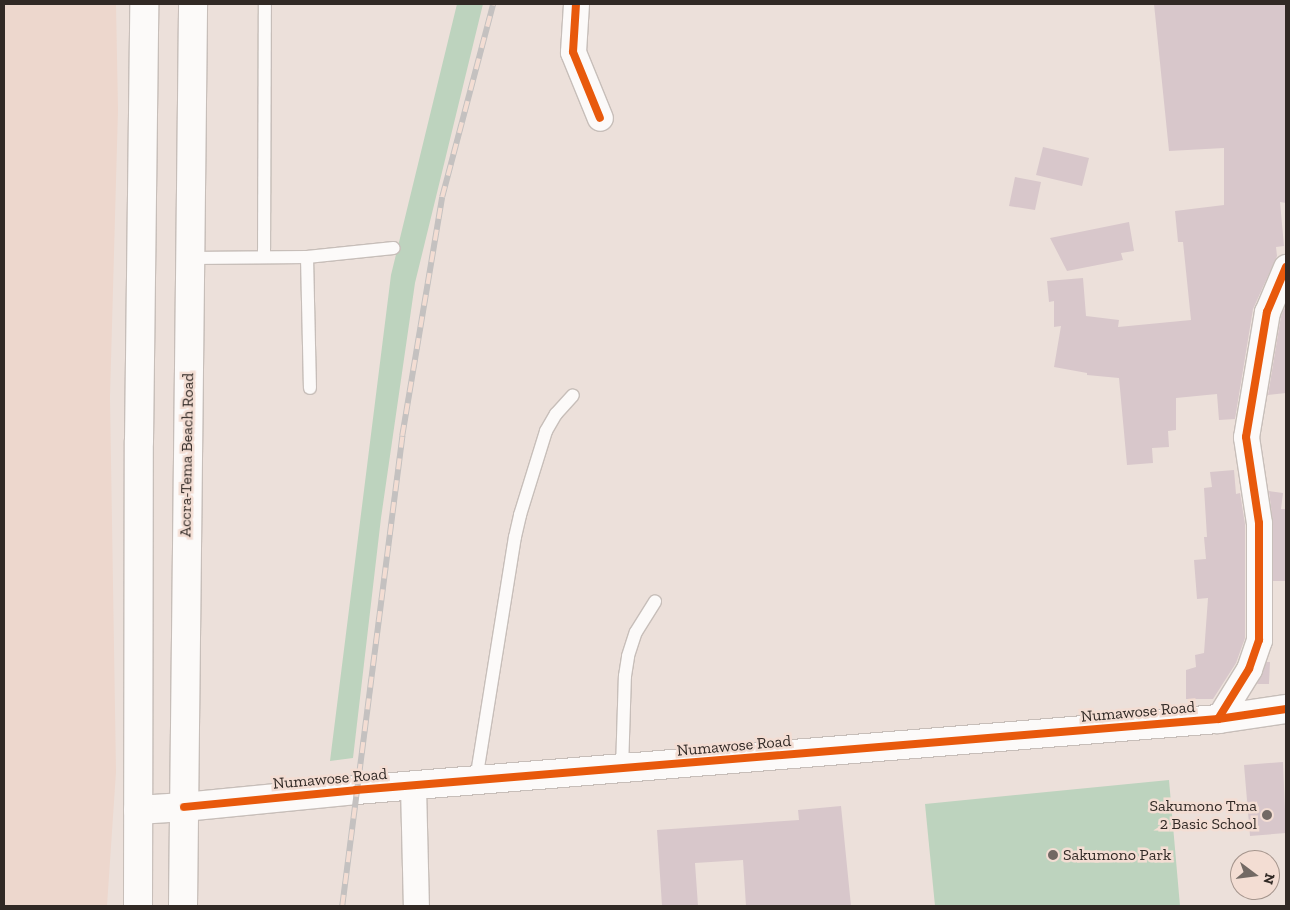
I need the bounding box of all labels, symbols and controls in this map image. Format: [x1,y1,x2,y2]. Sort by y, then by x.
street label: Accra-Tema Beach Road [176,373,198,537]
street label: Numawose Road [1080,697,1196,727]
street label: Numawose Road [676,731,792,761]
street label: Numawose Road [272,764,388,794]
place label: Sakumono Tma 2 Basic School [1149,796,1257,834]
marker: Sakumono Tma 2 Basic School [1261,809,1273,821]
place label: Sakumono Park [1063,845,1171,865]
marker: Sakumono Park [1047,849,1059,861]
north arrow [1230,850,1280,900]
text: N [1259,871,1279,886]

